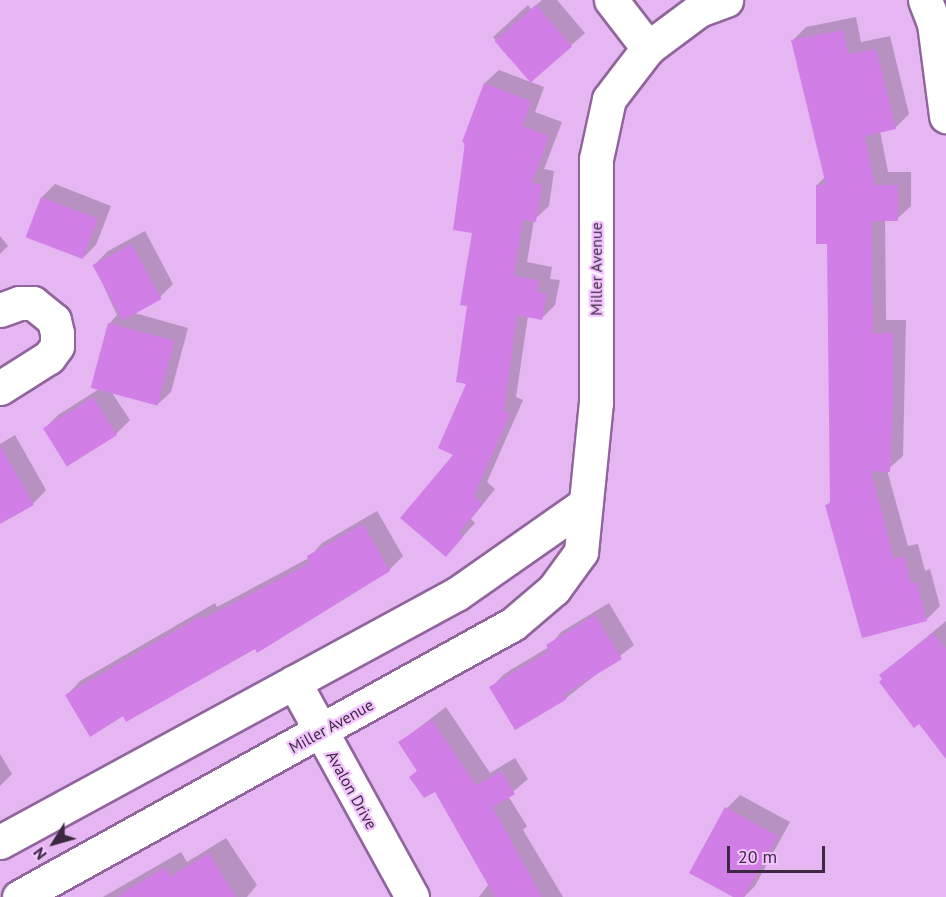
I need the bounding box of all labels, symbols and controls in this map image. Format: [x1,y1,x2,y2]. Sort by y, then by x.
street label: Miller Avenue [586,222,606,316]
street label: Miller Avenue [285,695,377,757]
street label: Avalon Drive [323,747,381,833]
north arrow [24,813,84,873]
scale bar [730,834,828,872]
text: N [28,844,51,864]
text: 20 m [738,845,777,868]

